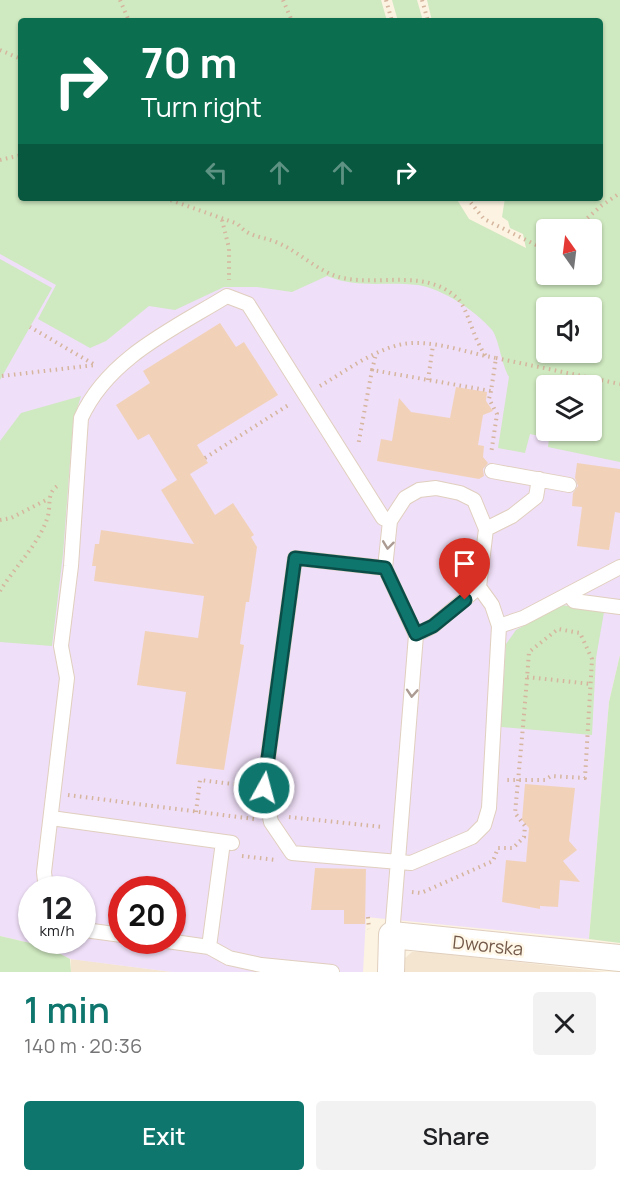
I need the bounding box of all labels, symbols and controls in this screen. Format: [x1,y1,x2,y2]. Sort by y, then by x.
text: 70 m [141,33,237,91]
icon: right [42,42,120,120]
text: Turn right [141,88,262,125]
icon: left [200,156,233,189]
icon: ahead [263,156,296,189]
icon: ahead [326,156,359,189]
icon: right [389,156,422,189]
north arrow [536,219,602,285]
map controls [536,219,602,441]
button: sound [536,297,602,363]
button: layers [536,375,602,441]
pin [439,538,490,600]
one-way arrow [382,540,394,549]
icon: arrive [448,547,481,580]
one-way arrow [405,688,418,697]
position arrow [232,756,296,820]
speed limit sign: 20 [108,876,186,954]
text: 12 [41,887,73,928]
text: km/h [40,920,74,941]
street label: Dworska [452,929,524,961]
text: 1 min [24,985,110,1034]
button: close [533,992,596,1055]
text: 140 m · 20:36 [24,1032,142,1059]
button: Exit [24,1101,304,1170]
button: Share [316,1101,596,1170]

